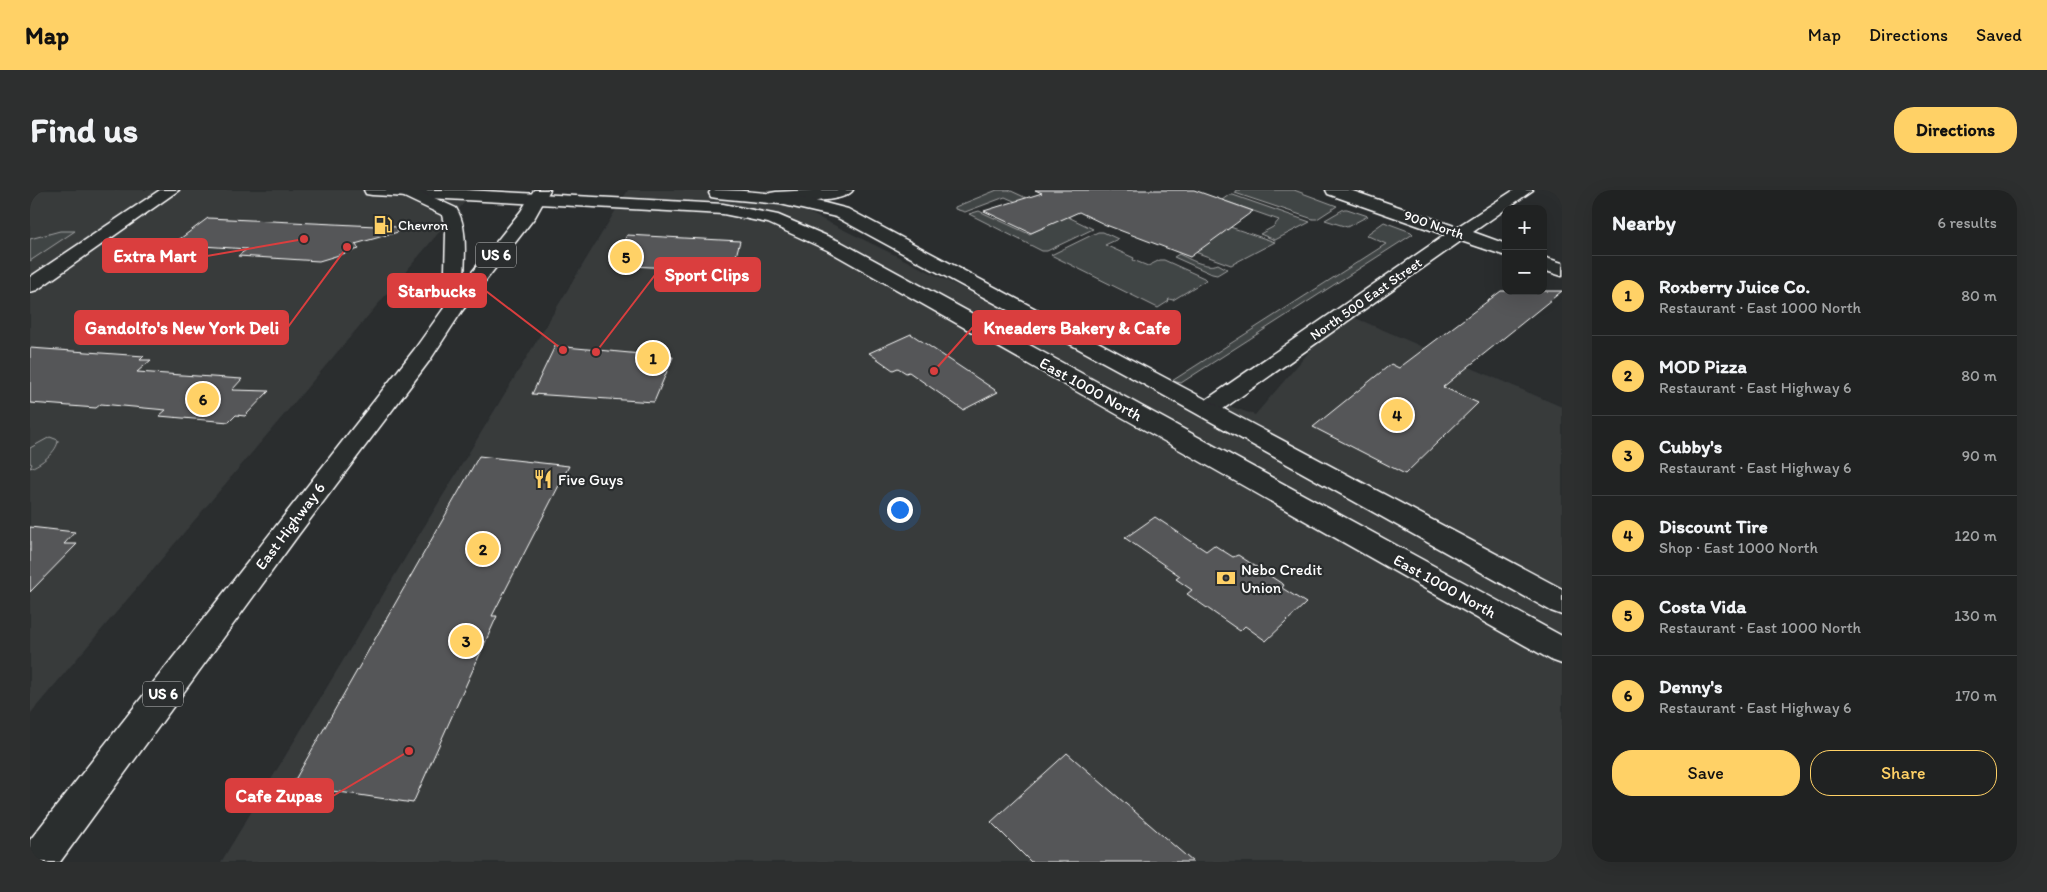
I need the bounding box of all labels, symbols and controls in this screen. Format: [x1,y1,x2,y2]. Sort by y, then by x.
text: Map [25,21,69,50]
text: Map [1808,24,1841,46]
text: Directions [1869,24,1948,46]
text: Saved [1976,24,2022,46]
button: Directions [1894,107,2017,153]
text: Find us [30,109,138,151]
map controls [1502,205,1547,295]
button: + [1502,205,1547,250]
street label: 900 North [1402,207,1467,243]
text: Nearby [1612,210,1676,235]
text: 6 results [1937,213,1997,232]
fuel station icon: Chevron [372,214,394,236]
place label: Chevron [398,217,448,234]
pin: 5 [610,238,642,276]
callout: Extra Mart [103,239,207,272]
road number: US 6 [476,242,516,268]
text: Extra Mart [114,245,197,267]
button: − [1502,250,1547,295]
street label: North 500 East Street [1307,254,1425,344]
callout: Sport Clips [655,258,760,291]
text: Sport Clips [665,264,749,286]
callout: Starbucks [388,274,486,307]
text: Roxberry Juice Co. [1659,275,1810,298]
text: Starbucks [398,280,476,302]
text: 1 [1624,286,1632,305]
text: 80 m [1961,286,1997,305]
text: Restaurant · East 1000 North [1659,298,1861,317]
callout: Gandolfo's New York Deli [75,311,288,344]
callout: Kneaders Bakery & Cafe [973,311,1180,344]
text: Gandolfo's New York Deli [85,317,279,339]
text: Kneaders Bakery & Cafe [984,317,1171,339]
pin: 1 [637,339,669,377]
street label: East 1000 North [1036,353,1146,425]
text: MOD Pizza [1659,355,1747,378]
text: 2 [1624,366,1632,385]
text: 80 m [1961,366,1997,385]
text: Restaurant · East Highway 6 [1659,378,1852,397]
pin: 6 [187,380,219,418]
pin: 4 [1381,396,1413,434]
text: Cubby's [1659,435,1722,458]
text: 3 [1624,446,1632,465]
text: 90 m [1962,446,1997,465]
text: Restaurant · East Highway 6 [1659,458,1852,477]
restaurant icon: Five Guys [532,468,554,490]
place label: Five Guys [558,470,624,489]
street label: East Highway 6 [251,478,329,574]
your location [887,497,913,523]
text: Discount Tire [1659,515,1768,538]
text: 4 [1623,526,1633,545]
text: 120 m [1954,526,1997,545]
pin: 2 [467,530,499,568]
text: Shop · East 1000 North [1659,538,1818,557]
street label: East 1000 North [1390,550,1500,622]
place label: Nebo Credit Union [1241,560,1322,597]
bank icon: Nebo Credit Union [1215,567,1237,589]
text: Costa Vida [1659,595,1746,618]
text: 5 [1624,606,1632,625]
text: 130 m [1954,606,1997,625]
text: Restaurant · East 1000 North [1659,618,1861,637]
pin: 3 [450,622,482,660]
text: Denny's [1659,675,1723,698]
road number: US 6 [143,682,183,706]
text: 6 [1624,686,1632,705]
text: 170 m [1955,686,1997,705]
text: Restaurant · East Highway 6 [1659,698,1852,717]
button: Save [1612,750,1800,796]
button: Share [1810,750,1997,796]
callout: Cafe Zupas [226,779,333,812]
text: Cafe Zupas [236,785,322,807]

